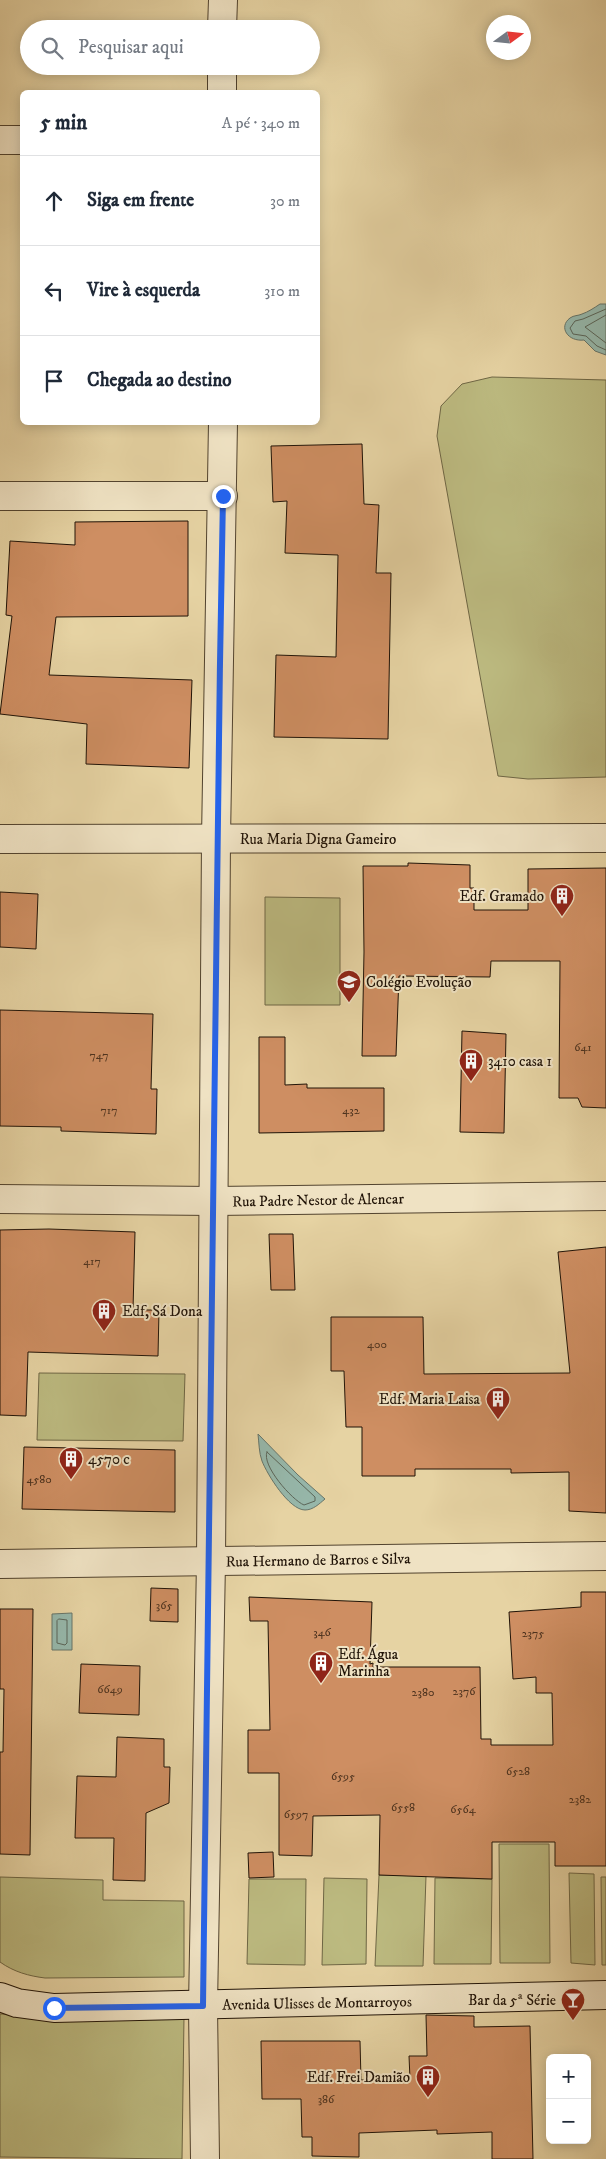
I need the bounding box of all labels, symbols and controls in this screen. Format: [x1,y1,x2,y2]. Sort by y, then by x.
north arrow [486,15,531,60]
search box [20,20,320,75]
icon: search [38,34,66,62]
text: Pesquisar aqui [78,36,184,59]
text: 5 min [40,110,87,136]
text: A pé · 340 m [222,113,300,133]
icon: ahead [40,187,68,215]
text: Siga em frente [87,189,194,212]
text: 30 m [270,191,300,211]
icon: left [40,277,68,305]
text: Vire à esquerda [87,279,200,302]
text: 310 m [264,281,300,301]
icon: arrive [40,367,68,395]
text: Chegada ao destino [87,369,232,392]
route end [212,485,235,508]
street label: Rua Maria Digna Gameiro [240,830,396,849]
building icon: Edf. Gramado [549,883,575,917]
place label: Edf. Gramado [459,887,544,906]
school or university icon: Colégio Evolução [336,969,362,1003]
place label: Colégio Evolução [366,973,471,992]
house number: 641 [574,1040,592,1055]
house number: 747 [90,1048,108,1063]
building icon: 3410 casa 1 [458,1048,484,1082]
place label: 3410 casa 1 [488,1052,552,1071]
house number: 717 [100,1103,118,1118]
house number: 432 [342,1103,360,1118]
street label: Rua Padre Nestor de Alencar [232,1189,404,1211]
house number: 417 [83,1254,101,1269]
building icon: Edf, Sá Dona [91,1298,117,1332]
place label: Edf, Sá Dona [122,1302,203,1321]
house number: 400 [367,1337,387,1352]
building icon: Edf. Maria Laisa [485,1386,511,1420]
place label: Edf. Maria Laisa [379,1390,481,1409]
building icon: 4570 c [58,1446,84,1480]
place label: 4570 c [88,1450,130,1469]
house number: 4580 [26,1472,52,1487]
street label: Rua Hermano de Barros e Silva [225,1549,411,1572]
house number: 365 [156,1598,172,1613]
house number: 346 [313,1625,332,1640]
house number: 2375 [522,1626,544,1641]
place label: Edf. Água Marinha [338,1644,399,1681]
building icon: Edf. Água Marinha [308,1650,334,1684]
house number: 6649 [97,1682,123,1697]
house number: 2376 [453,1684,476,1699]
house number: 2380 [412,1685,434,1700]
house number: 6528 [506,1764,530,1779]
house number: 6595 [331,1769,355,1784]
house number: 2382 [569,1792,591,1807]
house number: 6558 [391,1800,415,1815]
house number: 6564 [450,1802,477,1817]
house number: 6597 [284,1807,308,1822]
bar icon: Bar da 5ª Série [560,1987,586,2021]
place label: Bar da 5ª Série [468,1991,556,2010]
street label: Avenida Ulisses de Montarroyos [222,1992,412,2015]
route start [43,1997,66,2020]
map controls [546,2054,591,2144]
button: + [546,2054,591,2099]
building icon: Edf. Frei Damião [415,2064,441,2098]
place label: Edf. Frei Damião [307,2068,410,2087]
house number: 386 [318,2092,335,2107]
button: − [546,2099,591,2144]

